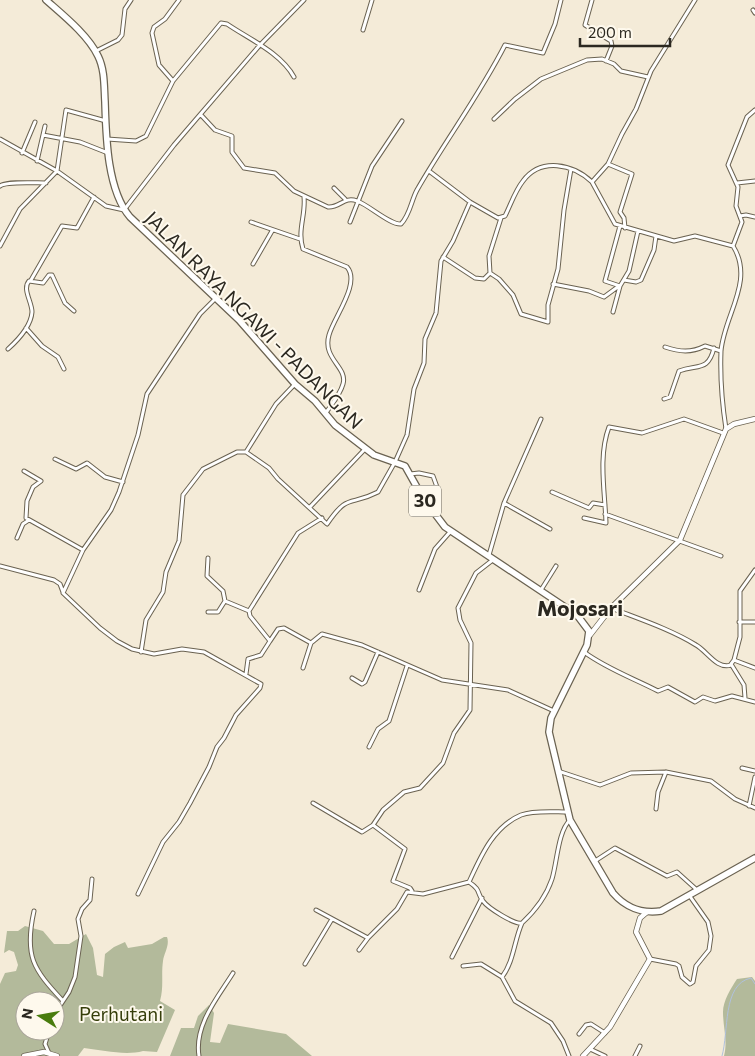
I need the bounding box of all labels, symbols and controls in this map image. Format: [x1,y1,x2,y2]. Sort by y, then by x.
scale bar [580,15,670,47]
text: 200 m [588,23,632,41]
street label: JALAN RAYA NGAWI - PADANGAN [141,206,368,433]
road number: 30 [409,486,441,516]
district label: Mojosari [537,595,623,620]
north arrow [15,991,65,1041]
park label: Perhutani [79,1002,163,1025]
text: N [17,1007,36,1020]

